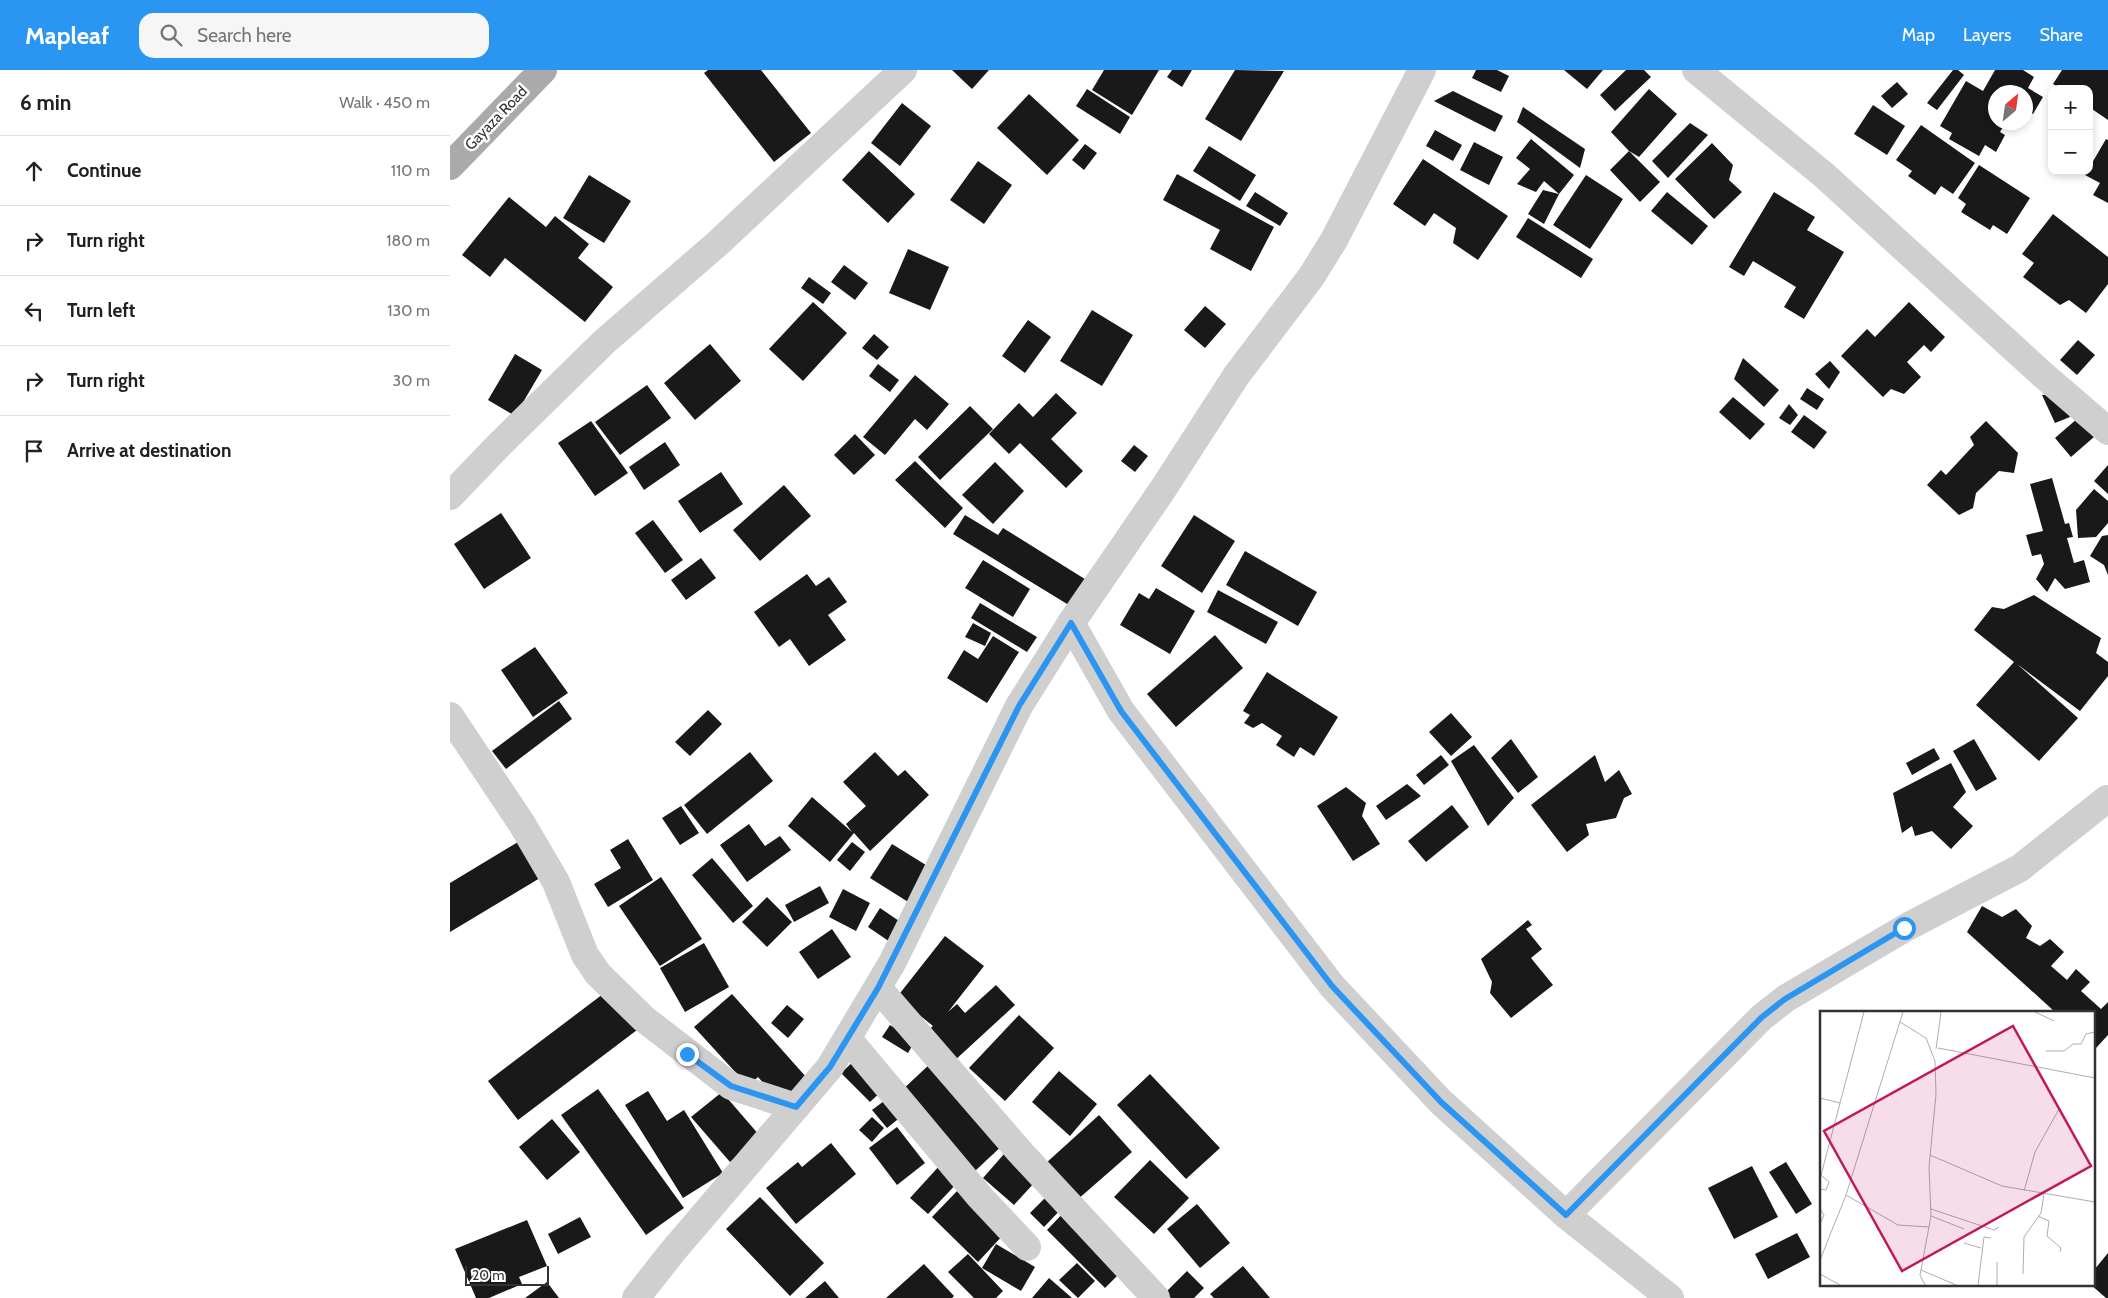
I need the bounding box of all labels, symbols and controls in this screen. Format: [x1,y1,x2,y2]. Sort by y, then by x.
search box [139,13,489,58]
text: Mapleaf [25,21,109,50]
icon: search [157,21,185,49]
text: Search here [197,24,291,47]
text: Map [1902,24,1935,46]
text: Layers [1963,24,2012,46]
text: Share [2040,24,2083,46]
street label: Gayaza Road [461,82,531,154]
north arrow [1988,85,2033,130]
map controls [2048,85,2093,175]
button: + [2048,85,2093,130]
text: 6 min [20,90,71,115]
text: Walk · 450 m [339,93,430,112]
button: − [2048,130,2093,175]
icon: ahead [20,157,48,185]
text: Continue [67,159,141,182]
text: 110 m [391,161,430,180]
icon: right [20,227,48,255]
text: Turn right [67,229,145,252]
text: 180 m [386,231,430,250]
icon: left [20,297,48,325]
text: Turn left [67,299,135,322]
text: 130 m [387,301,430,320]
icon: right [20,367,48,395]
text: Turn right [67,369,145,392]
text: 30 m [393,371,430,390]
icon: arrive [20,437,48,465]
text: Arrive at destination [67,439,231,462]
route start [1893,917,1916,940]
inset map [1820,1011,2096,1286]
route end [676,1043,699,1066]
scale bar [465,1263,549,1286]
text: 20 m [472,1266,505,1284]

